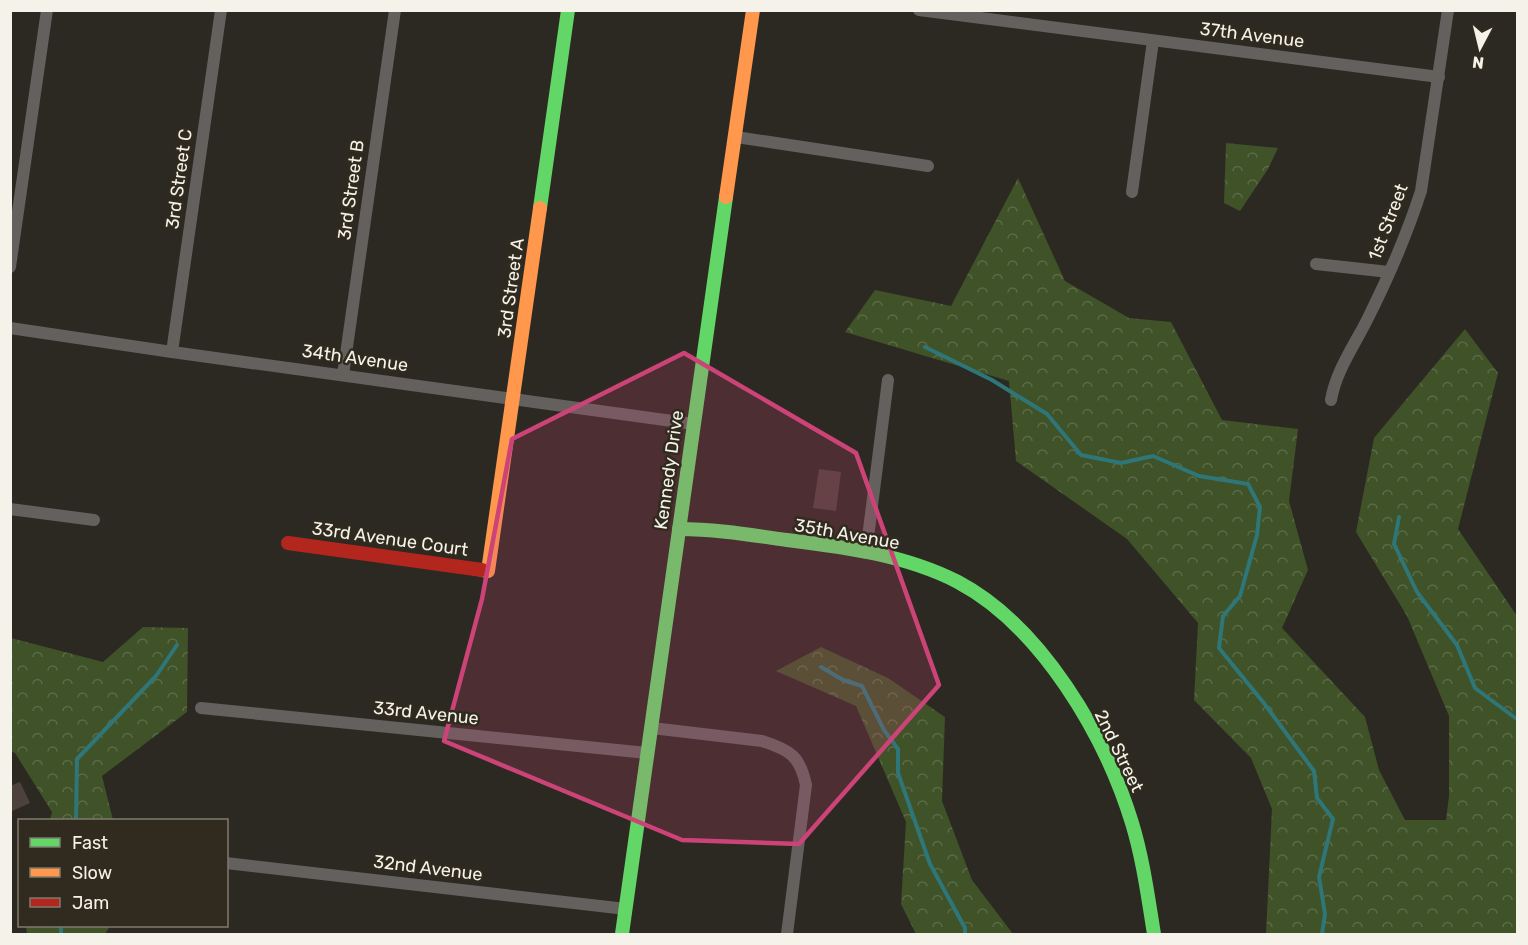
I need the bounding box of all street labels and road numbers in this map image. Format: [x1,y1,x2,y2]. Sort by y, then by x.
street label: 37th Avenue [1199,18,1305,52]
street label: 3rd Street C [161,127,197,231]
street label: 3rd Street B [333,138,369,242]
street label: 1st Street [1363,181,1413,263]
street label: 3rd Street A [493,237,529,339]
street label: 34th Avenue [300,340,410,376]
street label: Kennedy Drive [650,409,688,531]
street label: 35th Avenue [793,514,901,554]
street label: 33rd Avenue Court [311,517,469,561]
street label: 33rd Avenue [372,697,480,729]
street label: 2nd Street [1090,706,1148,796]
street label: 32nd Avenue [372,850,484,886]

